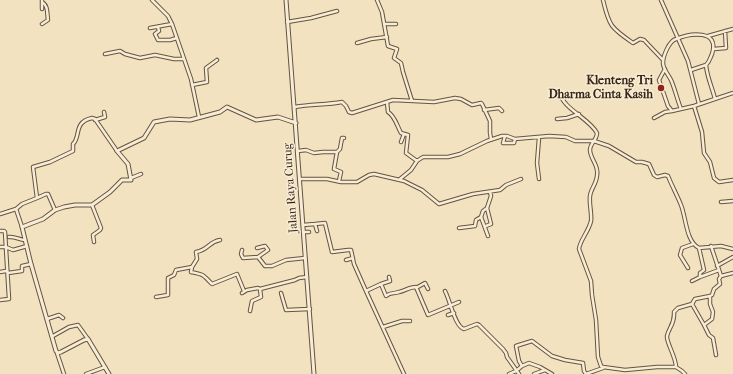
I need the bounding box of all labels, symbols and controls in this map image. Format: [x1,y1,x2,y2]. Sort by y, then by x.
place label: Klenteng Tri Dharma Cinta Kasih [548,74,653,102]
marker: Klenteng Tri Dharma Cinta Kasih [656,83,666,93]
street label: Jalan Raya Curug [281,143,301,233]

